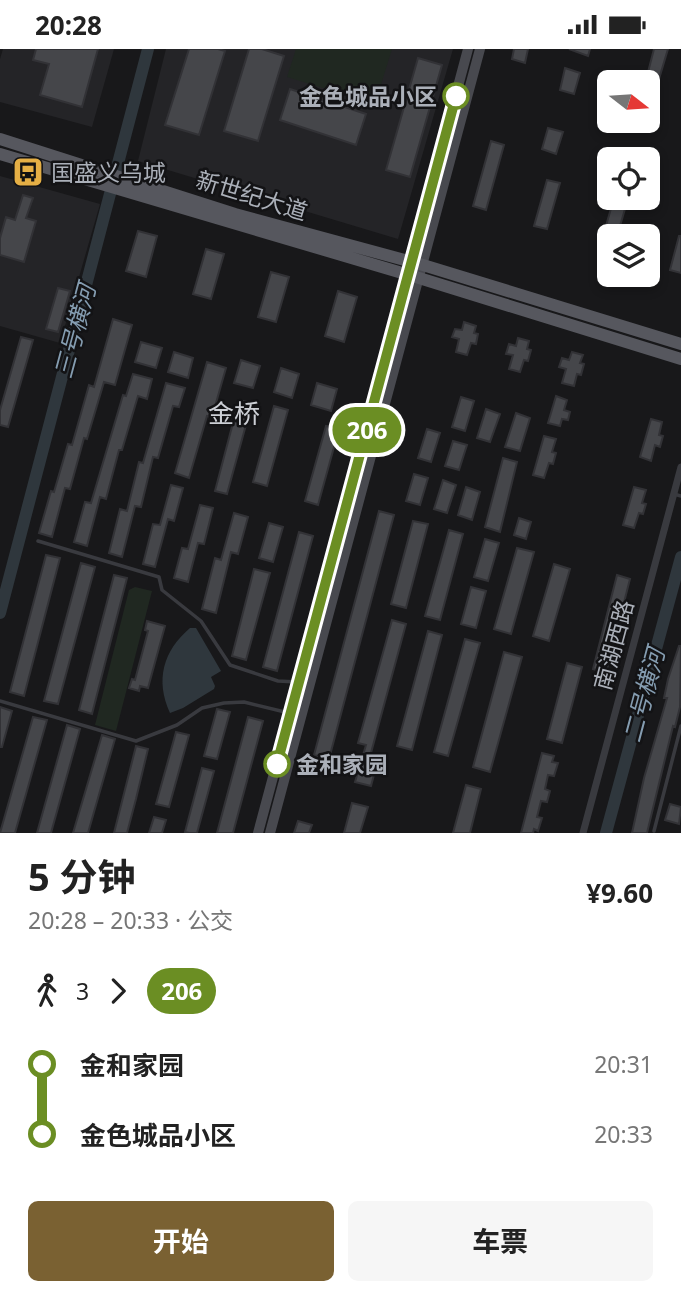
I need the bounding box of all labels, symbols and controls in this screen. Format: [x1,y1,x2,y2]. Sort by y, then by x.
text: 20:28 [35,7,102,43]
north arrow [597,70,660,133]
map controls [597,70,660,287]
place label: 金色城品小区 [299,80,437,112]
marker: 金色城品小区 [443,83,469,109]
button: locate [597,147,660,210]
bus stop icon: 国盛义乌城 [11,155,45,189]
place label: 国盛义乌城 [51,156,166,188]
street label: 新世纪大道 [192,163,312,227]
button: layers [597,224,660,287]
water label: 三号横河 [46,277,103,382]
district label: 金桥 [208,395,260,431]
line badge: 206 [327,407,407,453]
text: 206 [346,413,388,446]
street label: 南湖西路 [586,596,640,694]
water label: 二号横河 [615,641,672,746]
place label: 金和家园 [296,748,388,780]
marker: 金和家园 [264,751,290,777]
text: 5 分钟 [28,850,136,902]
text: ¥9.60 [586,875,653,911]
text: 20:28 – 20:33 · 公交 [28,904,233,936]
icon: walk [28,972,66,1010]
icon: forward [99,972,137,1010]
text: 206 [161,974,202,1007]
text: 3 [76,975,89,1007]
text: 金和家园 [80,1047,184,1083]
text: 20:31 [594,1048,653,1080]
text: 金色城品小区 [80,1117,236,1153]
text: 20:33 [594,1118,653,1150]
button: 开始 [28,1201,334,1281]
button: 车票 [348,1201,653,1281]

